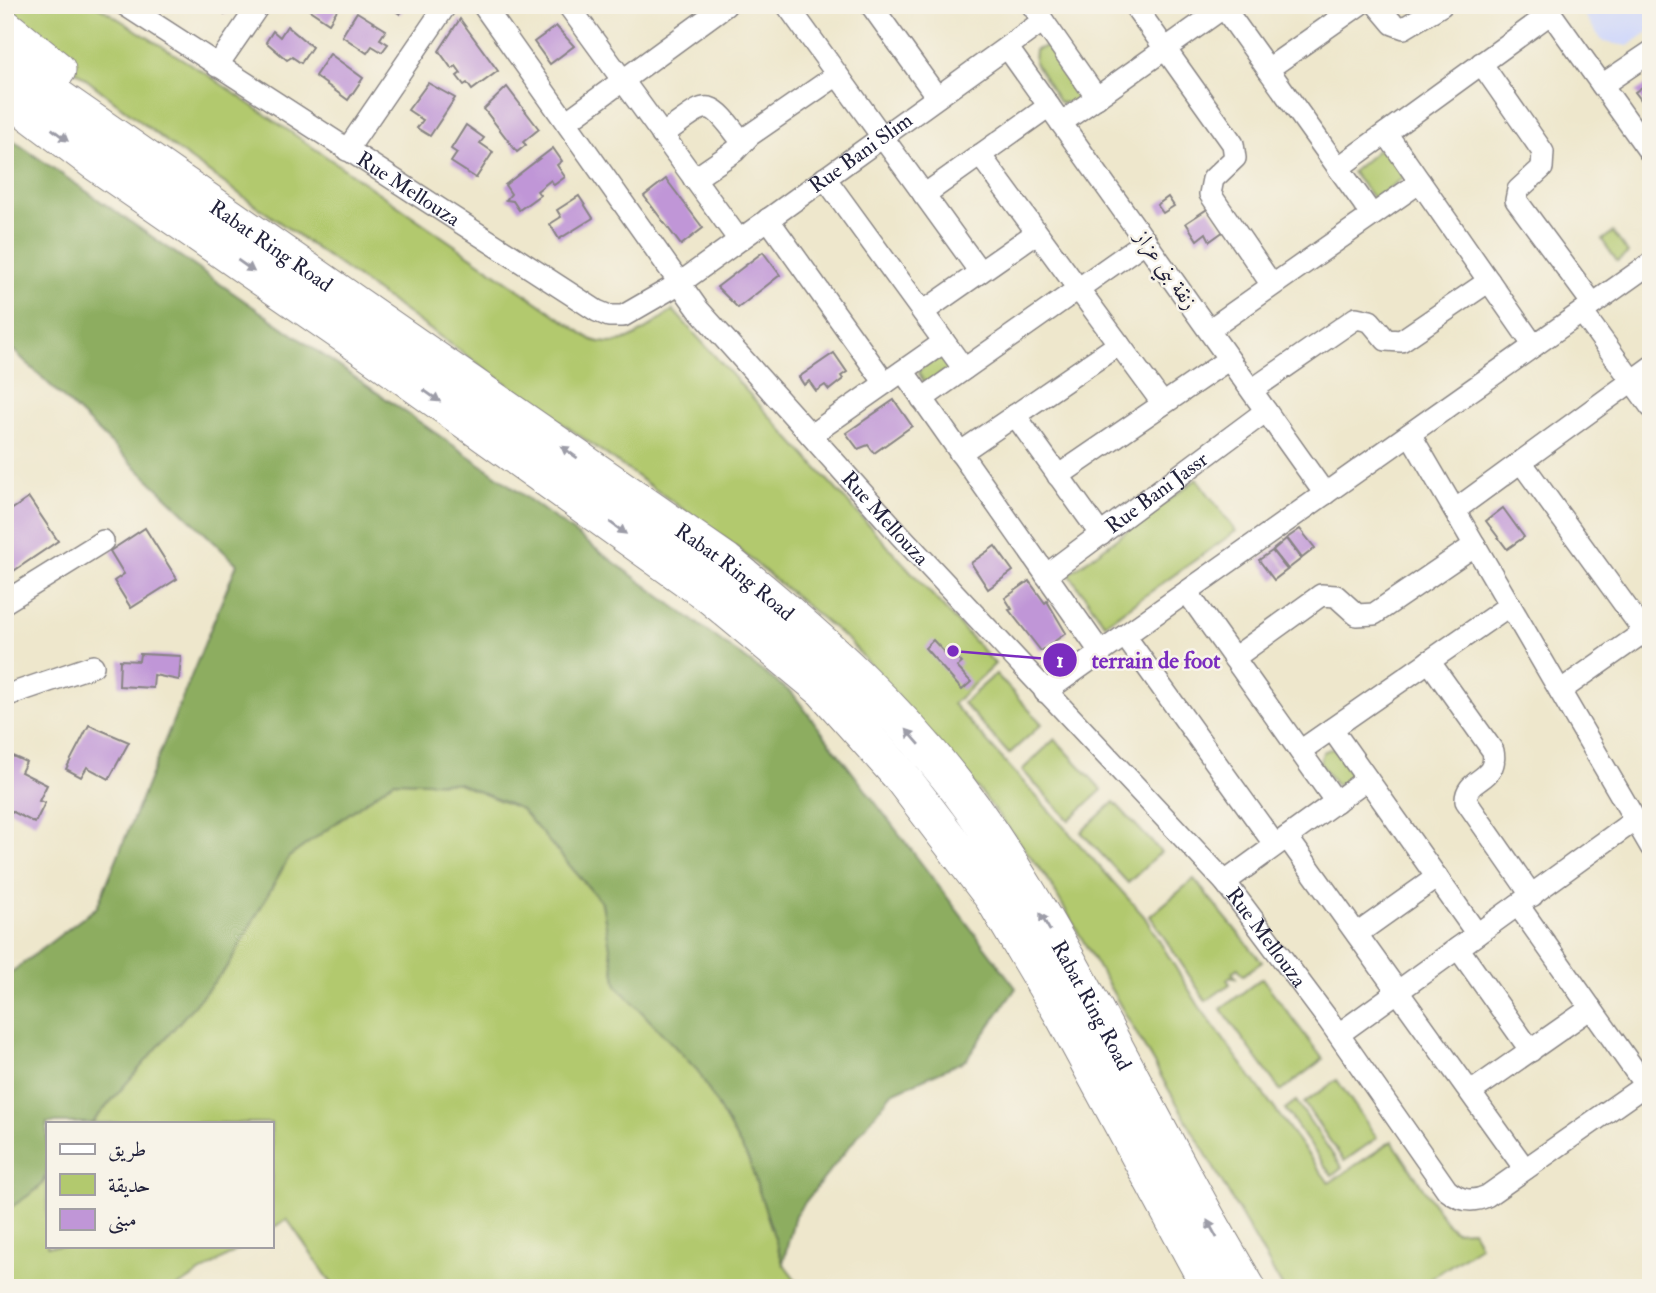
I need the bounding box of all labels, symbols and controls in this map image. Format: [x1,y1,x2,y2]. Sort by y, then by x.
street label: Rue Bani Slim [804,106,918,199]
one-way arrow [51,127,69,141]
street label: Rue Mellouza [352,145,466,233]
street label: Rabat Ring Road [204,194,338,298]
street label: زنقة بني عزاز [1123,223,1203,318]
one-way arrow [237,259,255,273]
one-way arrow [423,389,441,403]
one-way arrow [560,445,578,459]
street label: Rue Bani Jassr [1100,445,1213,540]
street label: Rue Mellouza [836,465,935,571]
street label: Rabat Ring Road [670,517,801,627]
one-way arrow [609,520,627,534]
callout: terrain de foot [1042,638,1235,682]
text: terrain de foot [1091,646,1221,675]
text: 1 [1056,647,1064,674]
one-way arrow [905,728,921,746]
street label: Rue Mellouza [1220,882,1313,993]
one-way arrow [1038,913,1051,932]
street label: Rabat Ring Road [1045,936,1138,1076]
legend [46,1122,273,1248]
text: طريق [108,1136,146,1163]
text: حديقة [108,1172,151,1199]
text: مبنى [108,1206,137,1234]
one-way arrow [1206,1220,1218,1239]

